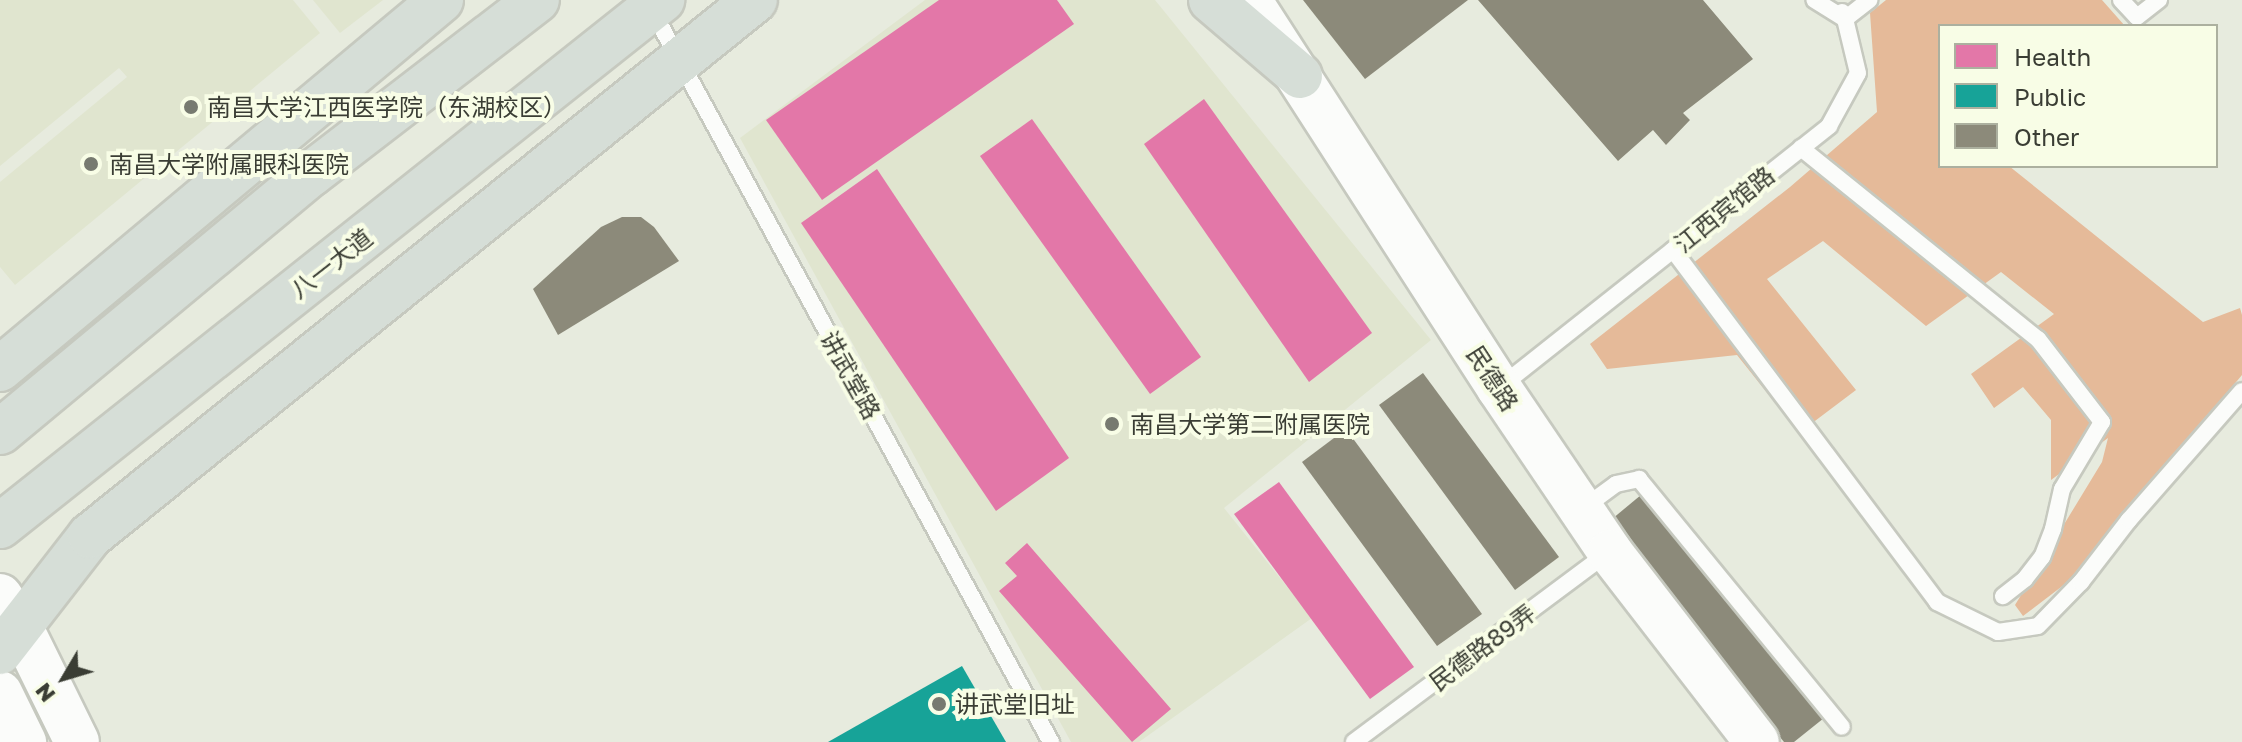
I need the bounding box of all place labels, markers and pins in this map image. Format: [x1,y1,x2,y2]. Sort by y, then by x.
place label: 南昌大学江西医学院（东湖校区） [207,93,567,121]
marker: 南昌大学江西医学院（东湖校区） [182,98,200,116]
place label: 南昌大学附属眼科医院 [109,150,349,178]
marker: 南昌大学附属眼科医院 [80,153,102,175]
place label: 南昌大学第二附属医院 [1130,410,1370,438]
marker: 南昌大学第二附属医院 [1101,413,1123,435]
place label: 讲武堂旧址 [955,690,1075,718]
marker: 讲武堂旧址 [930,695,948,713]

